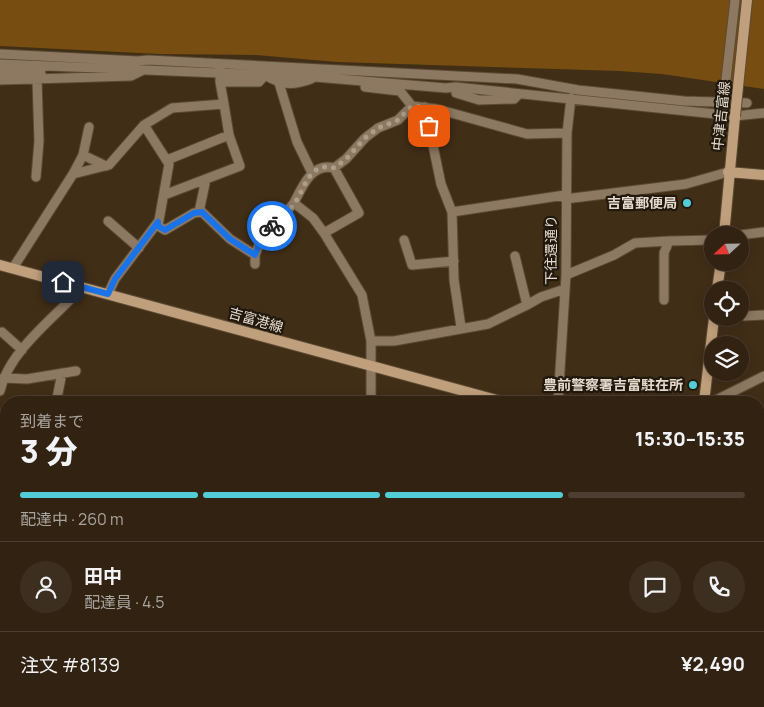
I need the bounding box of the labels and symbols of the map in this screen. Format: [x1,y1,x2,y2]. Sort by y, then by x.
street label: 中津吉富線 [707,80,734,152]
pin [408,105,450,147]
place label: 吉富郵便局 [607,193,677,212]
marker: 吉富郵便局 [681,197,693,209]
courier [247,201,297,251]
street label: 下往還通り [541,215,560,285]
north arrow [704,226,749,271]
pin [42,261,84,303]
street label: 吉富港線 [227,303,286,336]
place label: 豊前警察署吉富駐在所 [543,375,683,394]
marker: 豊前警察署吉富駐在所 [687,379,699,391]

